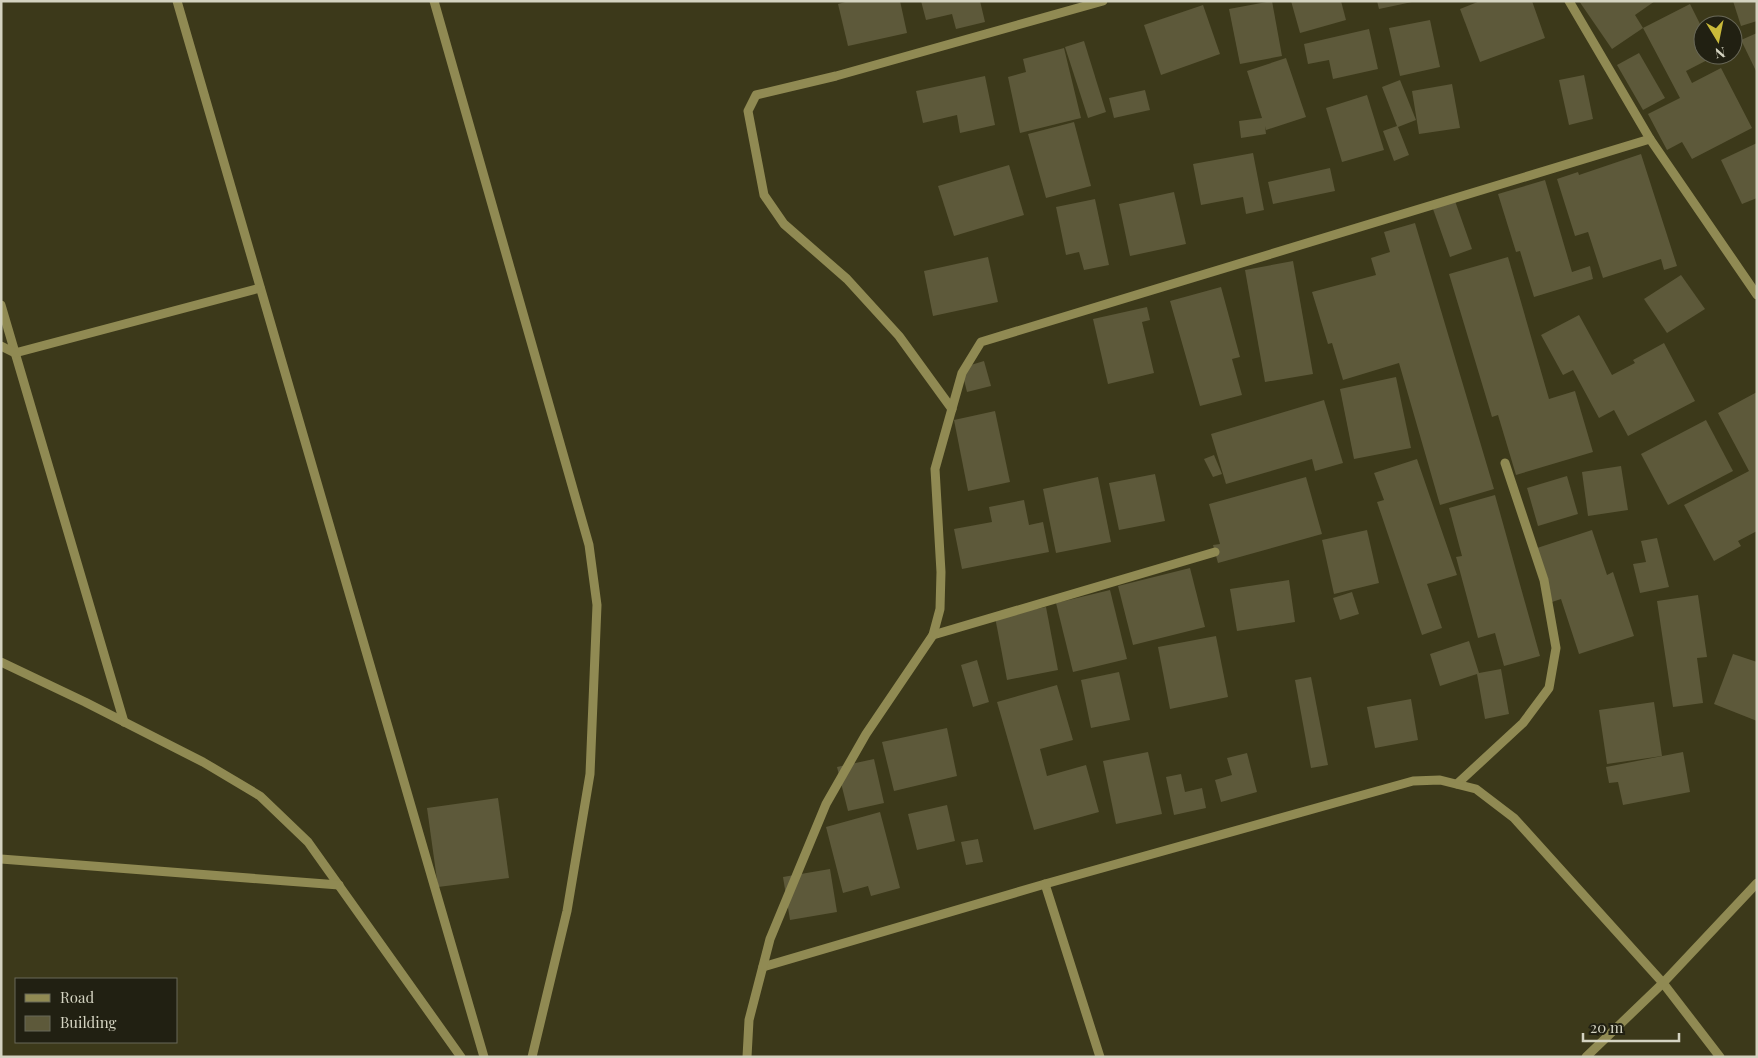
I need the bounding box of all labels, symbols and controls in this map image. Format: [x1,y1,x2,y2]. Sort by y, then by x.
north arrow [1693,15,1743,65]
text: N [1714,43,1727,64]
legend [15,978,178,1043]
text: Road [60,987,94,1007]
scale bar [1583,1010,1679,1042]
text: Building [60,1012,117,1032]
text: 20 m [1590,1017,1624,1037]

